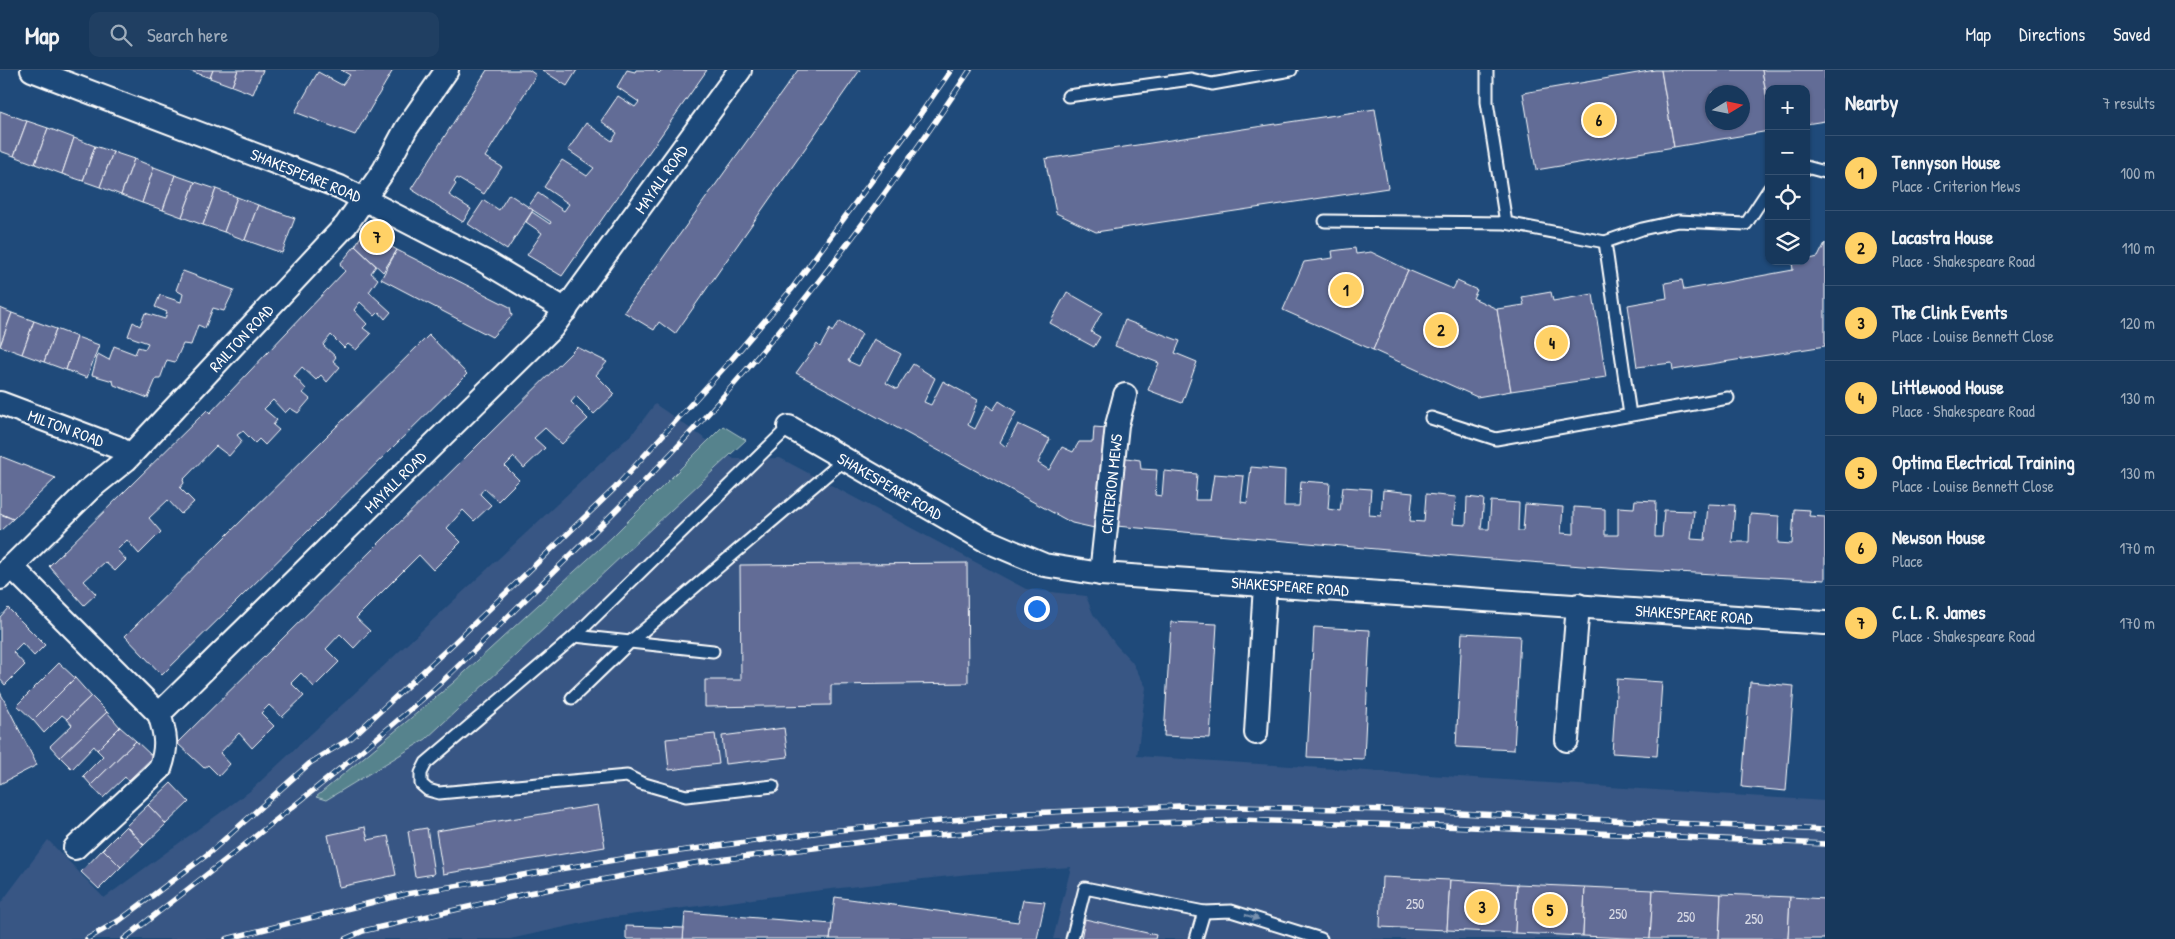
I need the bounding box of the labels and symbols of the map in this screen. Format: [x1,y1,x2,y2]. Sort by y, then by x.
north arrow [1705,85,1750,130]
pin: 6 [1583,101,1615,139]
street label: MAYALL ROAD [629,140,693,218]
street label: SHAKESPEARE ROAD [247,143,365,207]
pin: 7 [361,218,393,256]
pin: 1 [1330,271,1362,309]
street label: RAILTON ROAD [204,299,278,377]
pin: 2 [1425,311,1457,349]
pin: 4 [1536,324,1568,362]
street label: MILTON ROAD [25,404,107,452]
street label: CRITERION MEWS [1095,432,1127,535]
street label: MAYALL ROAD [359,446,431,518]
street label: SHAKESPEARE ROAD [834,447,947,525]
street label: SHAKESPEARE ROAD [1231,571,1350,601]
your location [1024,596,1050,622]
street label: SHAKESPEARE ROAD [1635,599,1754,629]
pin: 3 [1466,888,1498,926]
pin: 5 [1534,891,1566,929]
house number: 250 [1406,894,1424,913]
house number: 250 [1609,904,1627,923]
house number: 250 [1677,907,1695,926]
house number: 250 [1745,909,1763,928]
one-way arrow [1244,914,1259,921]

